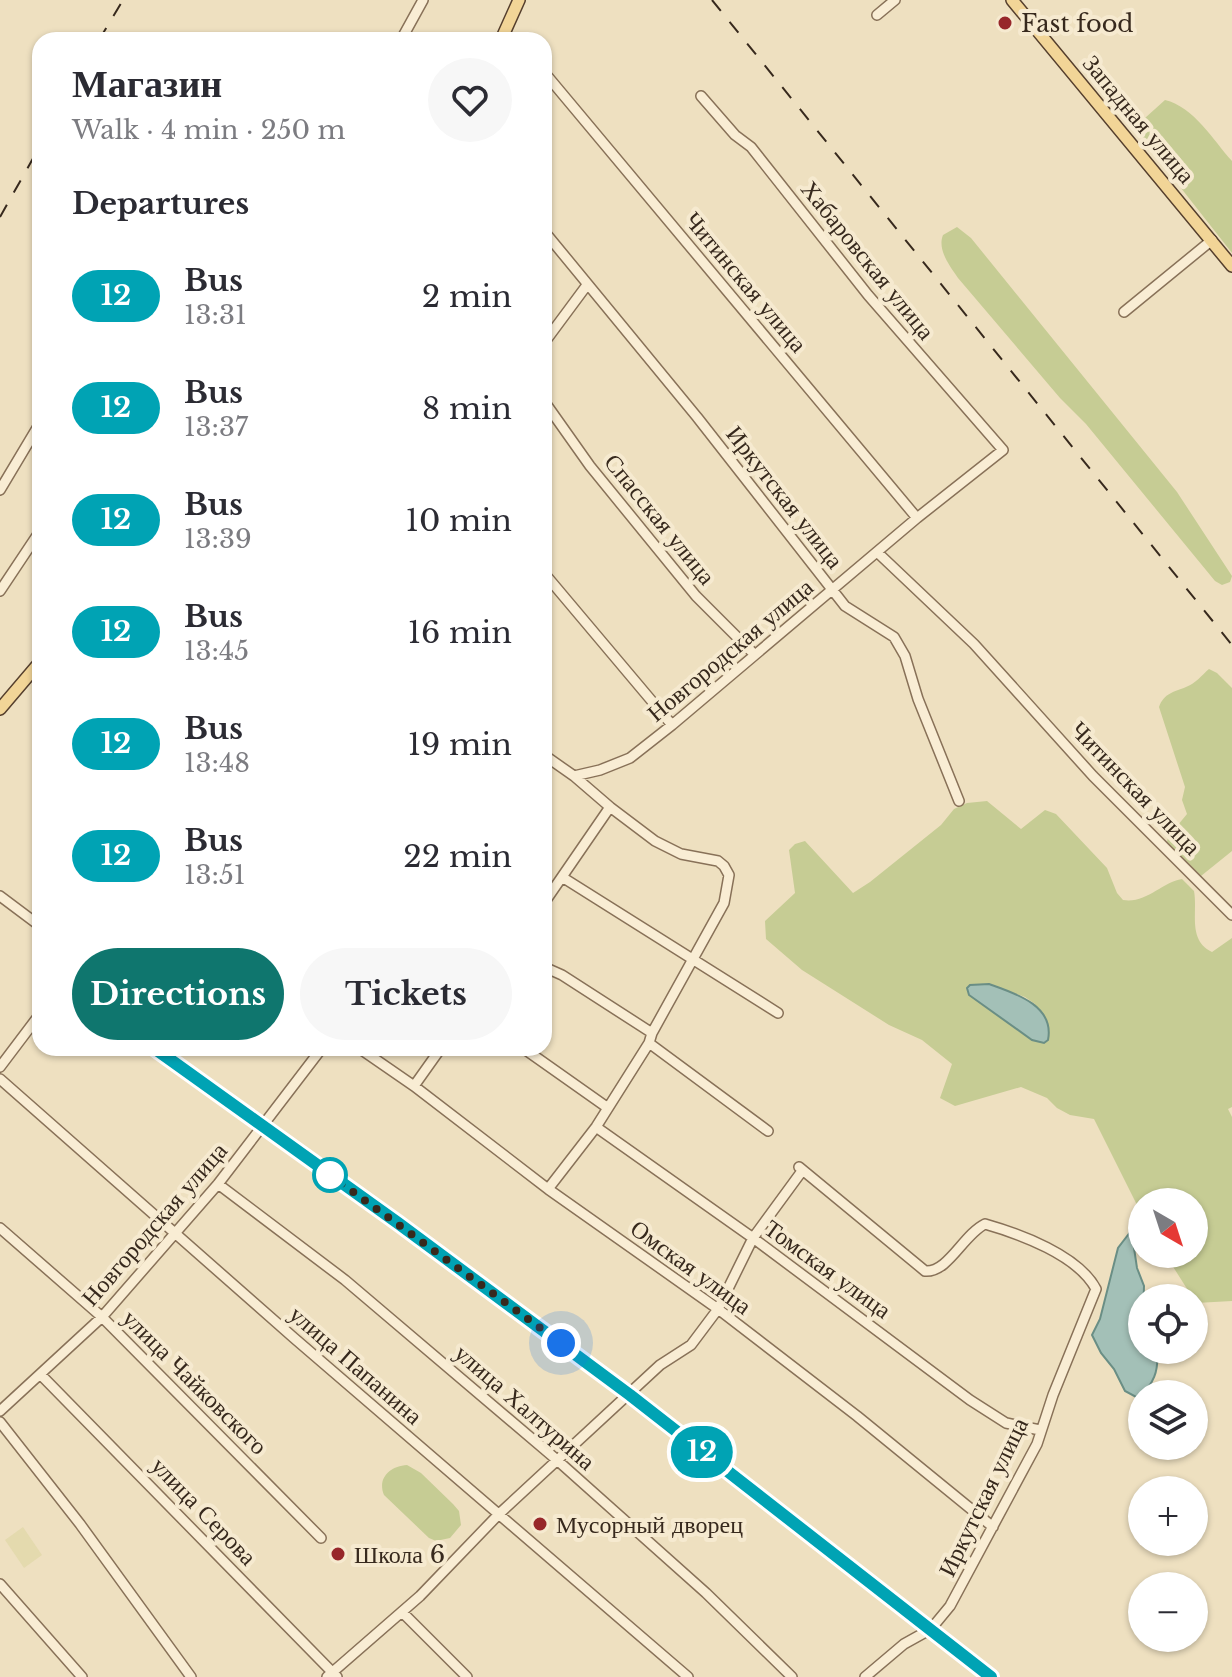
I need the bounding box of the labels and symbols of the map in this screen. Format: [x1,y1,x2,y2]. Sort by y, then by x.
place label: Fast food [1021,9,1134,38]
marker: Fast food [996,14,1014,32]
street label: Западная улица [1077,49,1201,189]
street label: Хабаровская улица [795,175,941,345]
street label: Читинская улица [679,206,813,358]
street label: Иркутская улица [720,420,850,574]
street label: Спасская улица [598,448,722,591]
street label: Новгородская улица [641,572,819,728]
street label: Читинская улица [1065,715,1207,861]
street label: Новгородская улица [75,1136,233,1312]
unlabelled marker [313,1158,347,1192]
north arrow [1128,1188,1208,1268]
street label: Омская улица [625,1213,757,1321]
street label: Томская улица [759,1213,897,1325]
street label: улица Папанина [284,1299,429,1431]
street label: улица Чайковского [116,1303,274,1461]
your location [541,1323,581,1363]
street label: улица Халтурина [449,1338,602,1476]
street label: Иркутская улица [932,1412,1034,1581]
line badge: 12 [666,1426,738,1478]
street label: улица Серова [145,1451,263,1571]
place label: Мусорный дворец [556,1510,743,1539]
marker: Мусорный дворец [531,1515,549,1533]
place label: Школа 6 [354,1540,445,1569]
marker: Школа 6 [329,1545,347,1563]

